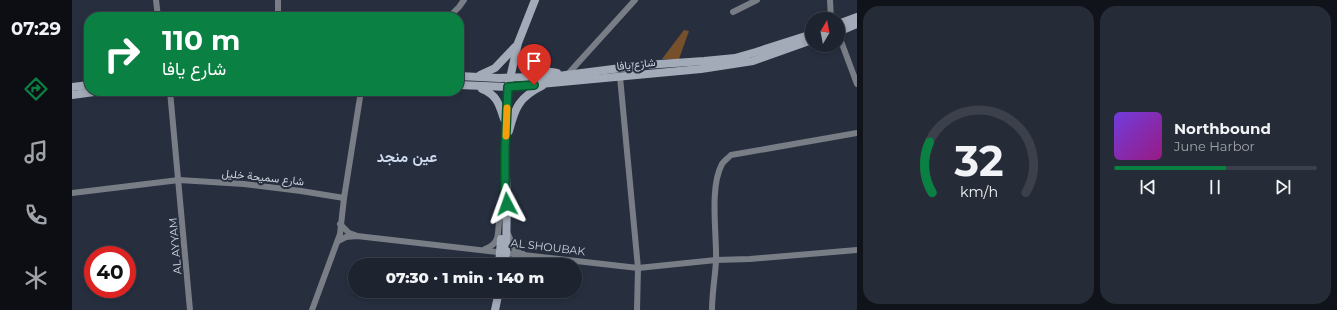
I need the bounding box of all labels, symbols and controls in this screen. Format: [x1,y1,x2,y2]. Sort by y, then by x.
north arrow [805,12,845,52]
map controls [805,12,845,52]
text: 07:29 [11,18,61,40]
text: 110 m [162,23,240,57]
icon: right [96,28,148,80]
pin [517,44,551,85]
icon: arrive [523,50,545,72]
street label: شارع يافا [616,55,657,74]
text: شارع يافا [162,58,226,80]
icon: directions [22,75,50,103]
text: Northbound [1174,119,1271,138]
text: 32 [953,136,1003,186]
icon: music [22,138,50,166]
text: June Harbor [1174,138,1255,154]
district label: عين منجد [377,147,437,166]
street label: شارع سميحة خليل [221,166,305,189]
icon: previous [1137,176,1159,198]
icon: pause [1204,176,1226,198]
icon: next [1272,176,1294,198]
position arrow [486,183,528,225]
text: km/h [959,183,998,201]
icon: phone [22,201,50,229]
street label: AL AYYAM [166,217,184,275]
street label: AL SHOUBAK [510,235,586,259]
speed limit sign: 40 [84,246,136,298]
icon: climate [22,264,50,292]
text: 07:30 · 1 min · 140 m [386,268,544,287]

